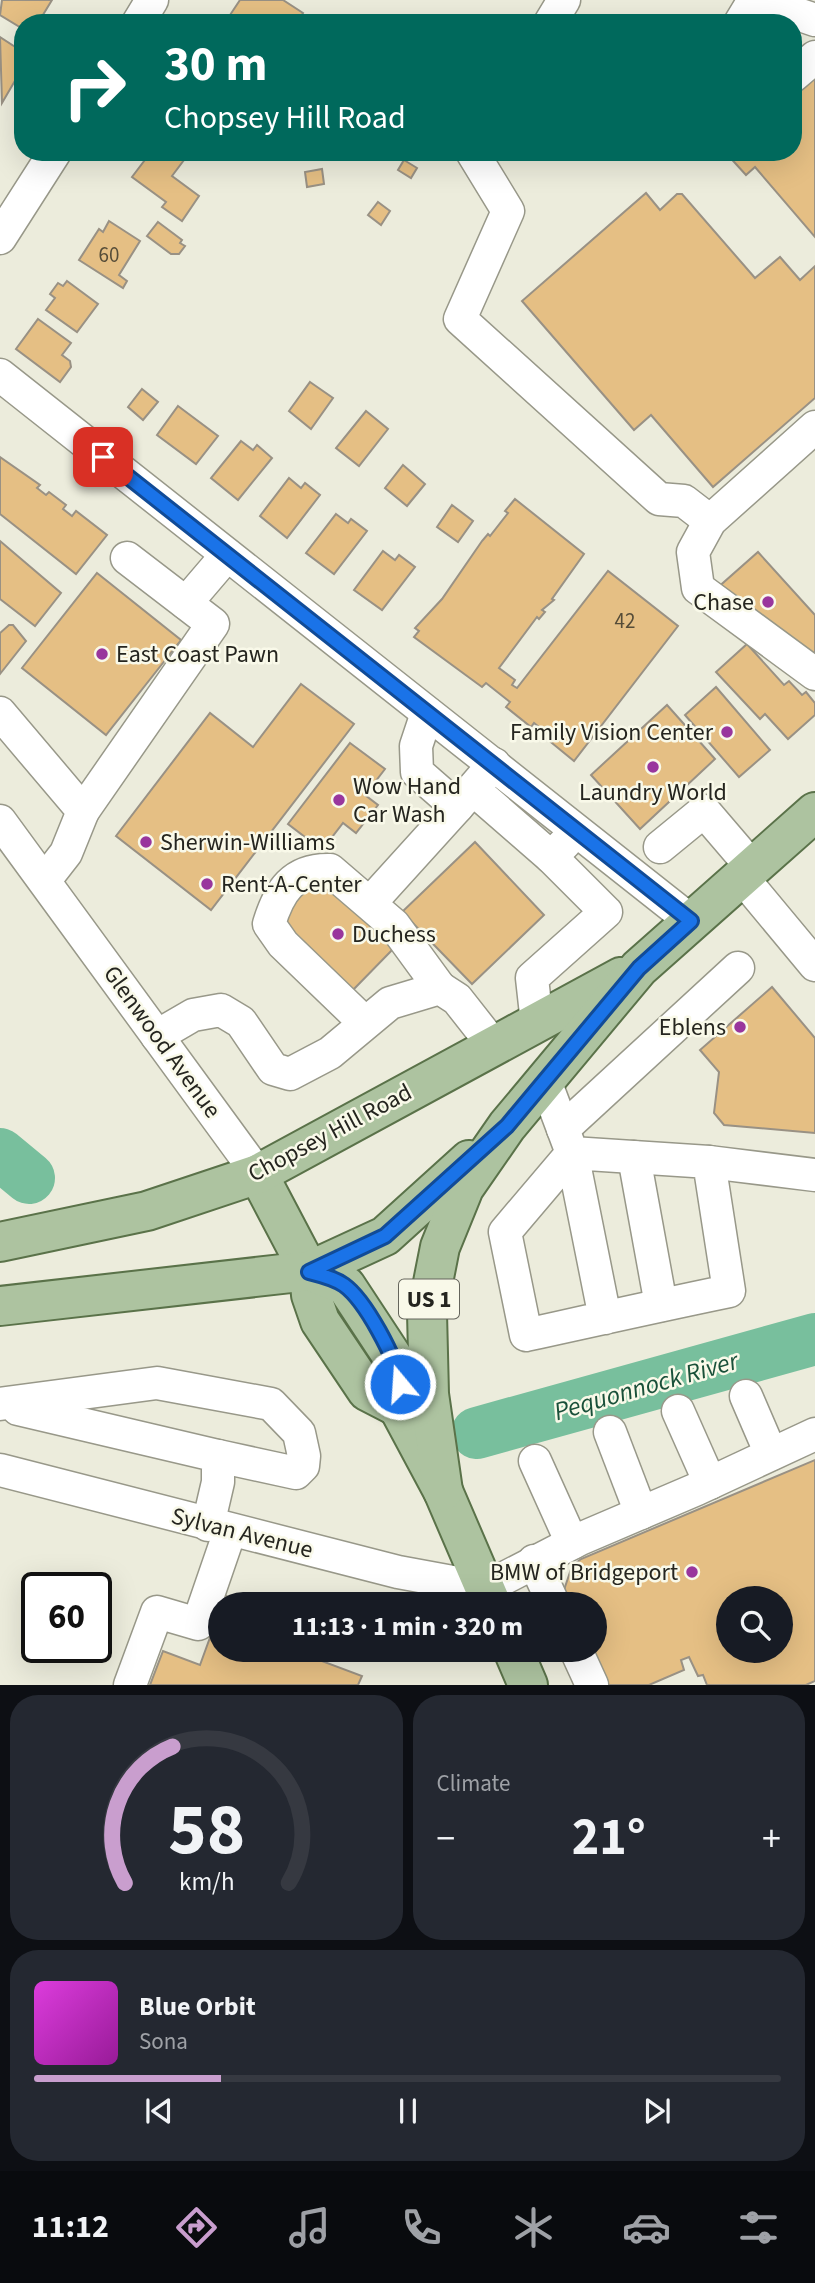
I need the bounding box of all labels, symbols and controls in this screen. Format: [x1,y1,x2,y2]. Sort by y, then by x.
text: 30 m [164,30,268,100]
icon: right [49,42,140,133]
text: Chopsey Hill Road [164,95,406,141]
house number: 60 [99,240,119,270]
pin [73,427,133,487]
icon: arrive [84,438,122,476]
place label: Chase [693,585,754,620]
marker: Chase [760,594,776,610]
house number: 42 [615,606,635,636]
place label: East Coast Pawn [116,637,279,672]
marker: East Coast Pawn [94,646,110,662]
place label: Family Vision Center [510,715,714,750]
marker: Family Vision Center [719,724,735,740]
marker: Laundry World [645,759,661,775]
place label: Wow Hand Car Wash [353,769,461,832]
place label: Laundry World [579,775,727,810]
marker: Wow Hand Car Wash [331,792,347,808]
place label: Sherwin-Williams [160,825,335,860]
marker: Sherwin-Williams [138,834,154,850]
place label: Rent-A-Center [221,867,362,902]
marker: Rent-A-Center [199,876,215,892]
place label: Duchess [352,917,436,952]
marker: Duchess [330,926,346,942]
street label: Glenwood Avenue [95,958,229,1126]
place label: Eblens [659,1010,726,1045]
marker: Eblens [732,1019,748,1035]
street label: Chopsey Hill Road [242,1075,418,1191]
road number: US 1 [399,1280,459,1318]
water label: Pequonnock River [549,1342,744,1430]
position arrow [363,1347,437,1421]
street label: Sylvan Avenue [167,1498,317,1568]
place label: BMW of Bridgeport [490,1555,678,1590]
marker: BMW of Bridgeport [684,1564,700,1580]
speed limit sign: 60 [21,1572,112,1663]
map controls [716,1586,793,1663]
button: search [716,1586,793,1663]
text: 11:13 · 1 min · 320 m [292,1608,523,1645]
text: Climate [437,1767,510,1800]
text: 58 [168,1779,245,1883]
text: 21° [572,1801,646,1875]
text: − [437,1812,455,1866]
text: + [762,1812,781,1866]
text: km/h [179,1864,234,1900]
text: Blue Orbit [139,1988,256,2025]
text: Sona [139,2025,188,2058]
icon: previous [140,2092,178,2130]
icon: pause [389,2092,427,2130]
icon: next [638,2092,676,2130]
icon: directions [172,2203,221,2252]
icon: music [285,2203,334,2252]
icon: phone [397,2203,446,2252]
icon: climate [509,2203,558,2252]
icon: car [622,2203,671,2252]
icon: filters [734,2203,783,2252]
text: 11:12 [32,2204,109,2250]

